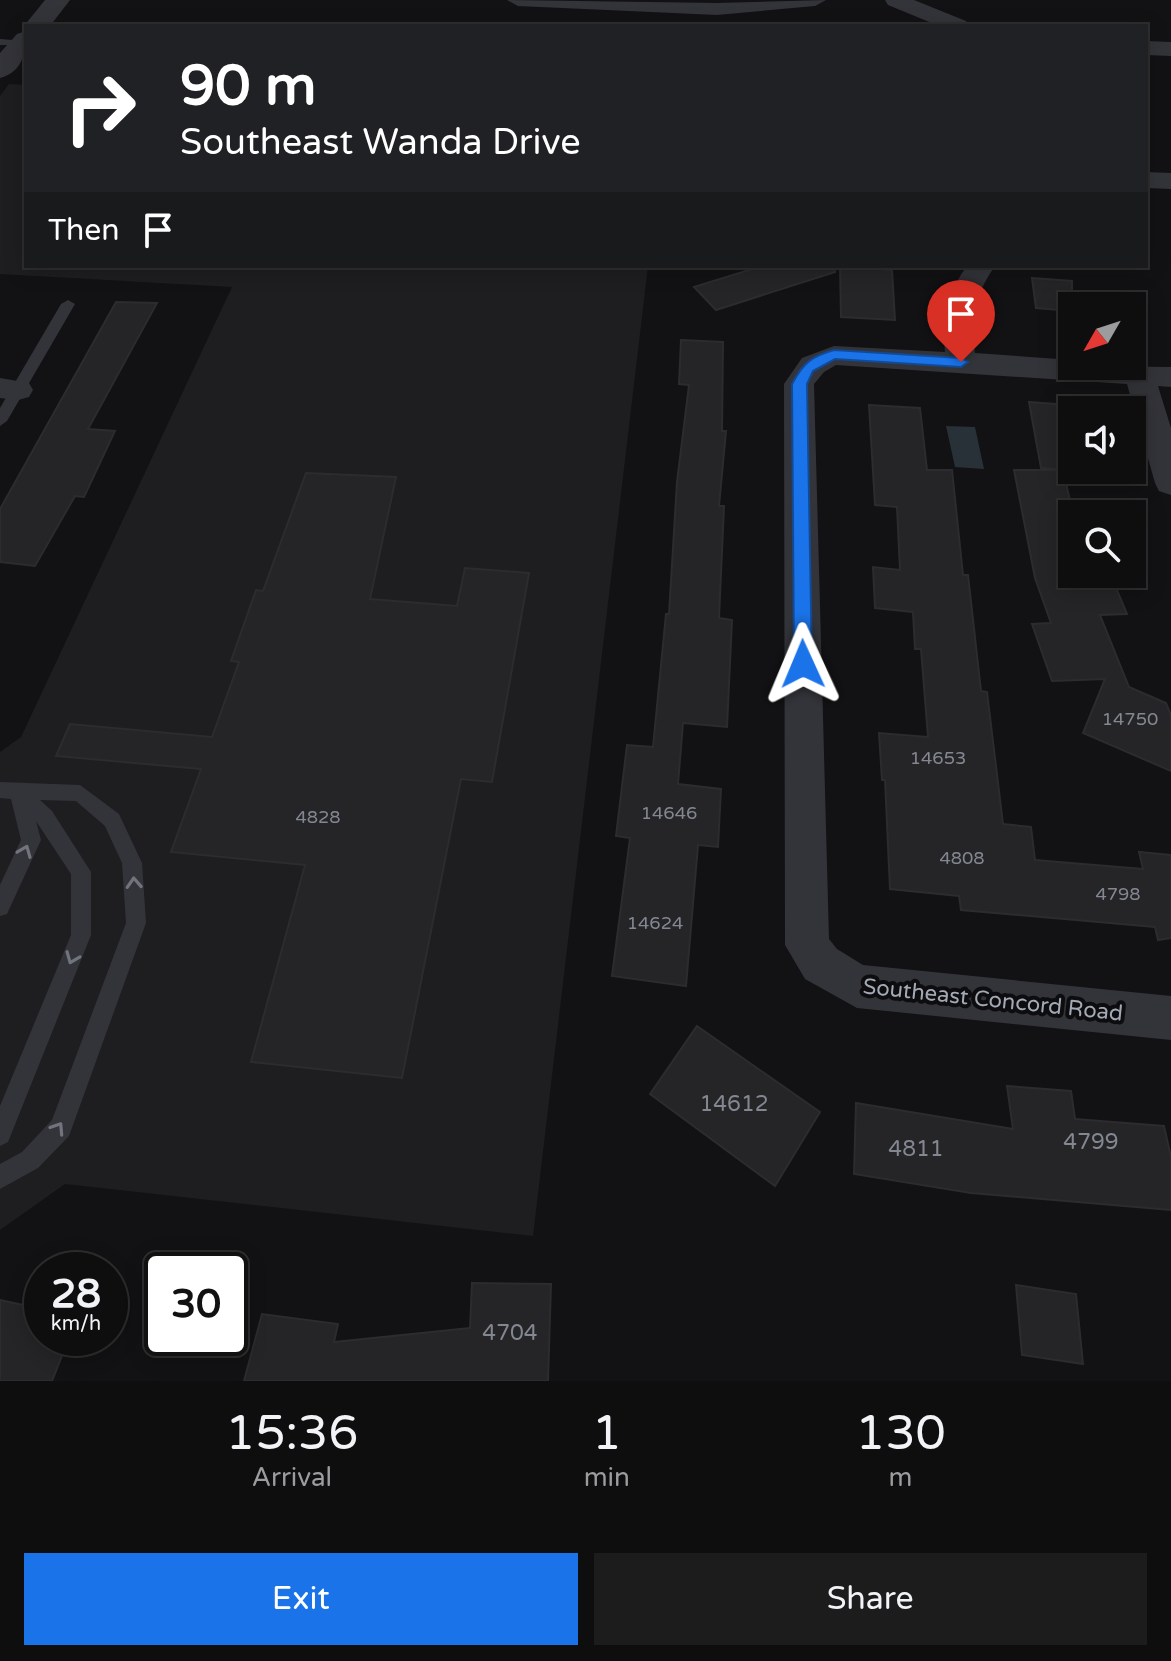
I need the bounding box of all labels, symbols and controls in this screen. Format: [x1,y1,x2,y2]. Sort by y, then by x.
text: 90 m [180,53,316,120]
icon: right [48,56,152,160]
text: Southeast Wanda Drive [180,121,581,164]
icon: arrive [136,208,180,252]
text: Then [48,212,120,249]
pin [927,280,995,362]
icon: arrive [939,292,983,336]
north arrow [1058,292,1146,380]
map controls [1058,292,1146,588]
button: sound [1058,396,1146,484]
button: search [1058,500,1146,588]
position arrow [761,622,845,706]
house number: 14750 [1102,708,1158,730]
house number: 14653 [910,747,966,769]
house number: 14646 [641,802,697,824]
house number: 4828 [295,806,341,828]
one-way arrow [15,845,32,859]
house number: 4808 [939,847,985,869]
one-way arrow [126,876,143,889]
house number: 4798 [1095,883,1141,905]
house number: 14624 [627,912,683,934]
one-way arrow [65,950,82,964]
street label: Southeast Concord Road [862,973,1124,1027]
house number: 14612 [699,1091,769,1117]
one-way arrow [49,1122,64,1136]
house number: 4799 [1063,1129,1119,1155]
house number: 4811 [888,1136,944,1162]
speed limit sign: 30 [144,1252,248,1356]
text: 28 [51,1270,101,1318]
text: km/h [51,1312,101,1336]
house number: 4704 [482,1320,538,1346]
text: 15:36 [225,1405,358,1463]
text: 1 [592,1405,622,1463]
text: 130 [855,1405,946,1463]
text: Arrival [252,1462,332,1493]
text: min [584,1462,630,1493]
text: m [889,1462,912,1493]
button: Exit [24,1553,578,1645]
button: Share [594,1553,1147,1645]

